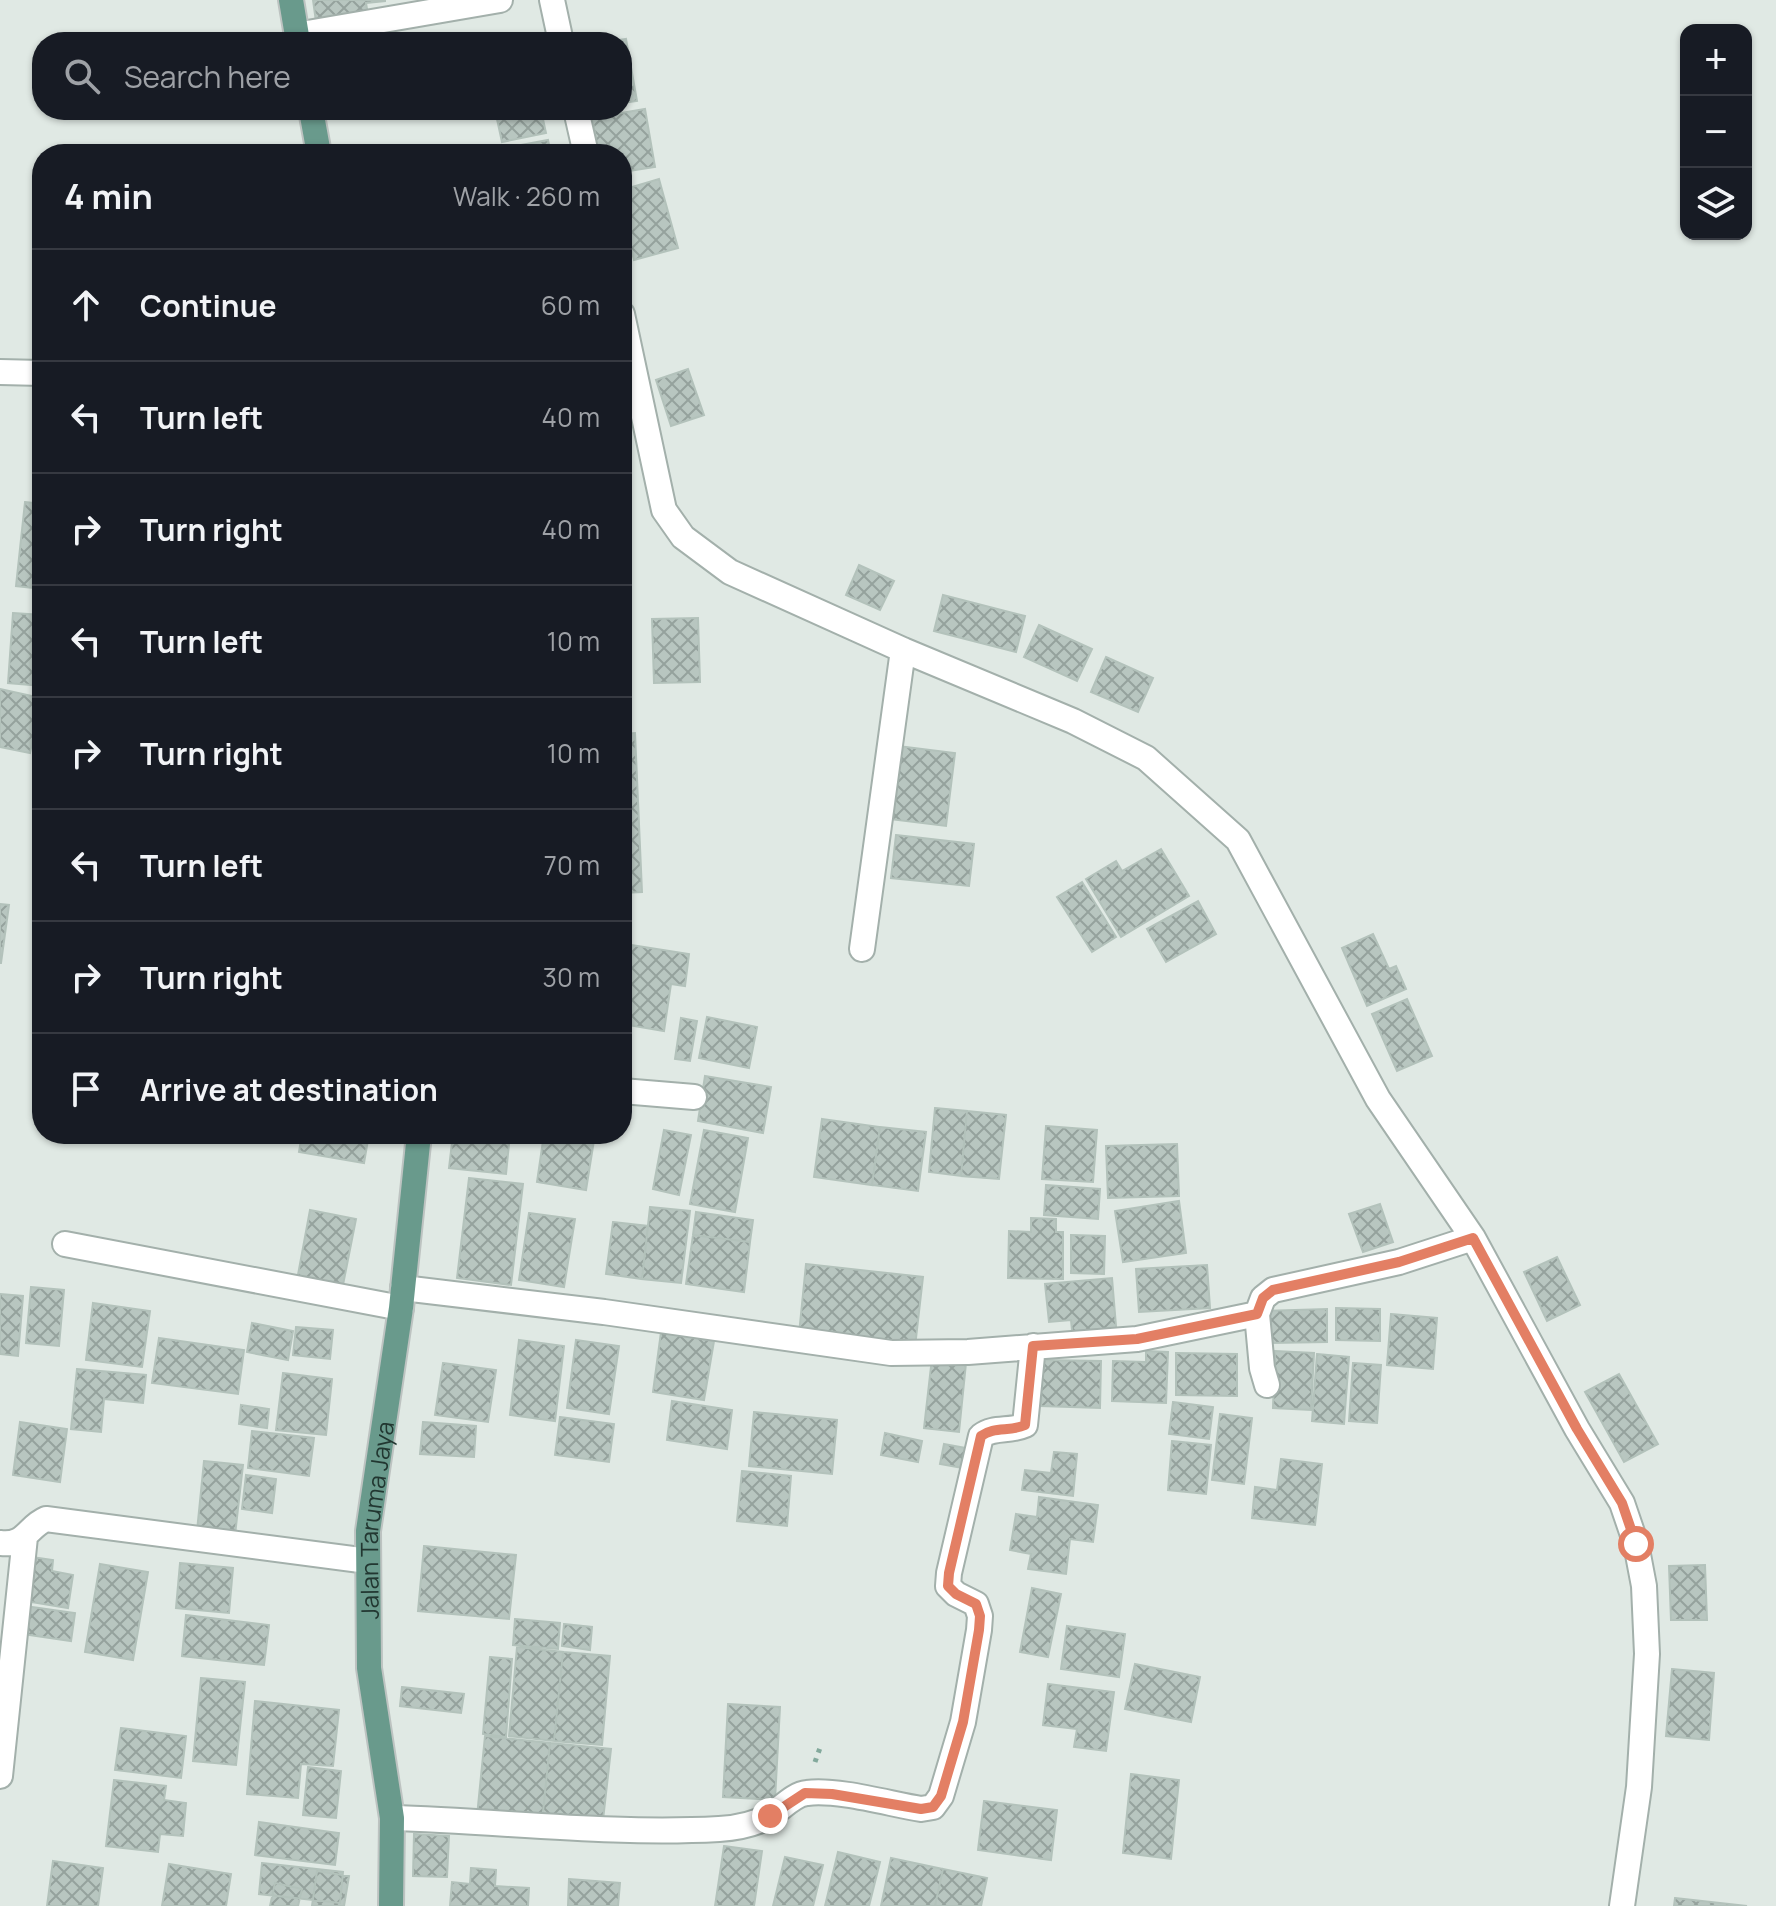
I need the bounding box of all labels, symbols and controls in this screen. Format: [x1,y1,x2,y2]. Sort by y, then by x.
map controls [1680,24,1752,240]
button: + [1680,24,1752,96]
search box [32,32,632,120]
icon: search [60,54,104,98]
text: Search here [124,56,291,97]
button: − [1680,96,1752,168]
button: layers [1680,168,1752,240]
text: 4 min [64,173,153,219]
text: Walk · 260 m [453,178,600,214]
icon: ahead [64,283,108,327]
text: Continue [140,285,276,326]
text: 60 m [541,287,600,323]
icon: left [64,395,108,439]
text: Turn left [140,397,263,438]
text: 40 m [542,399,600,435]
icon: right [64,507,108,551]
text: Turn right [140,509,283,550]
text: 40 m [542,511,600,547]
icon: left [64,619,108,663]
text: Turn left [140,621,263,662]
text: 10 m [547,623,600,659]
icon: right [64,731,108,775]
text: Turn right [140,733,283,774]
text: 10 m [547,735,600,771]
icon: left [64,843,108,887]
text: Turn left [140,845,263,886]
text: 70 m [544,847,600,883]
icon: right [64,955,108,999]
text: Turn right [140,957,283,998]
text: 30 m [543,959,600,995]
icon: arrive [64,1067,108,1111]
text: Arrive at destination [140,1069,438,1110]
street label: Jalan Taruma Jaya [351,1419,401,1619]
route start [1618,1526,1654,1562]
route end [752,1798,788,1834]

